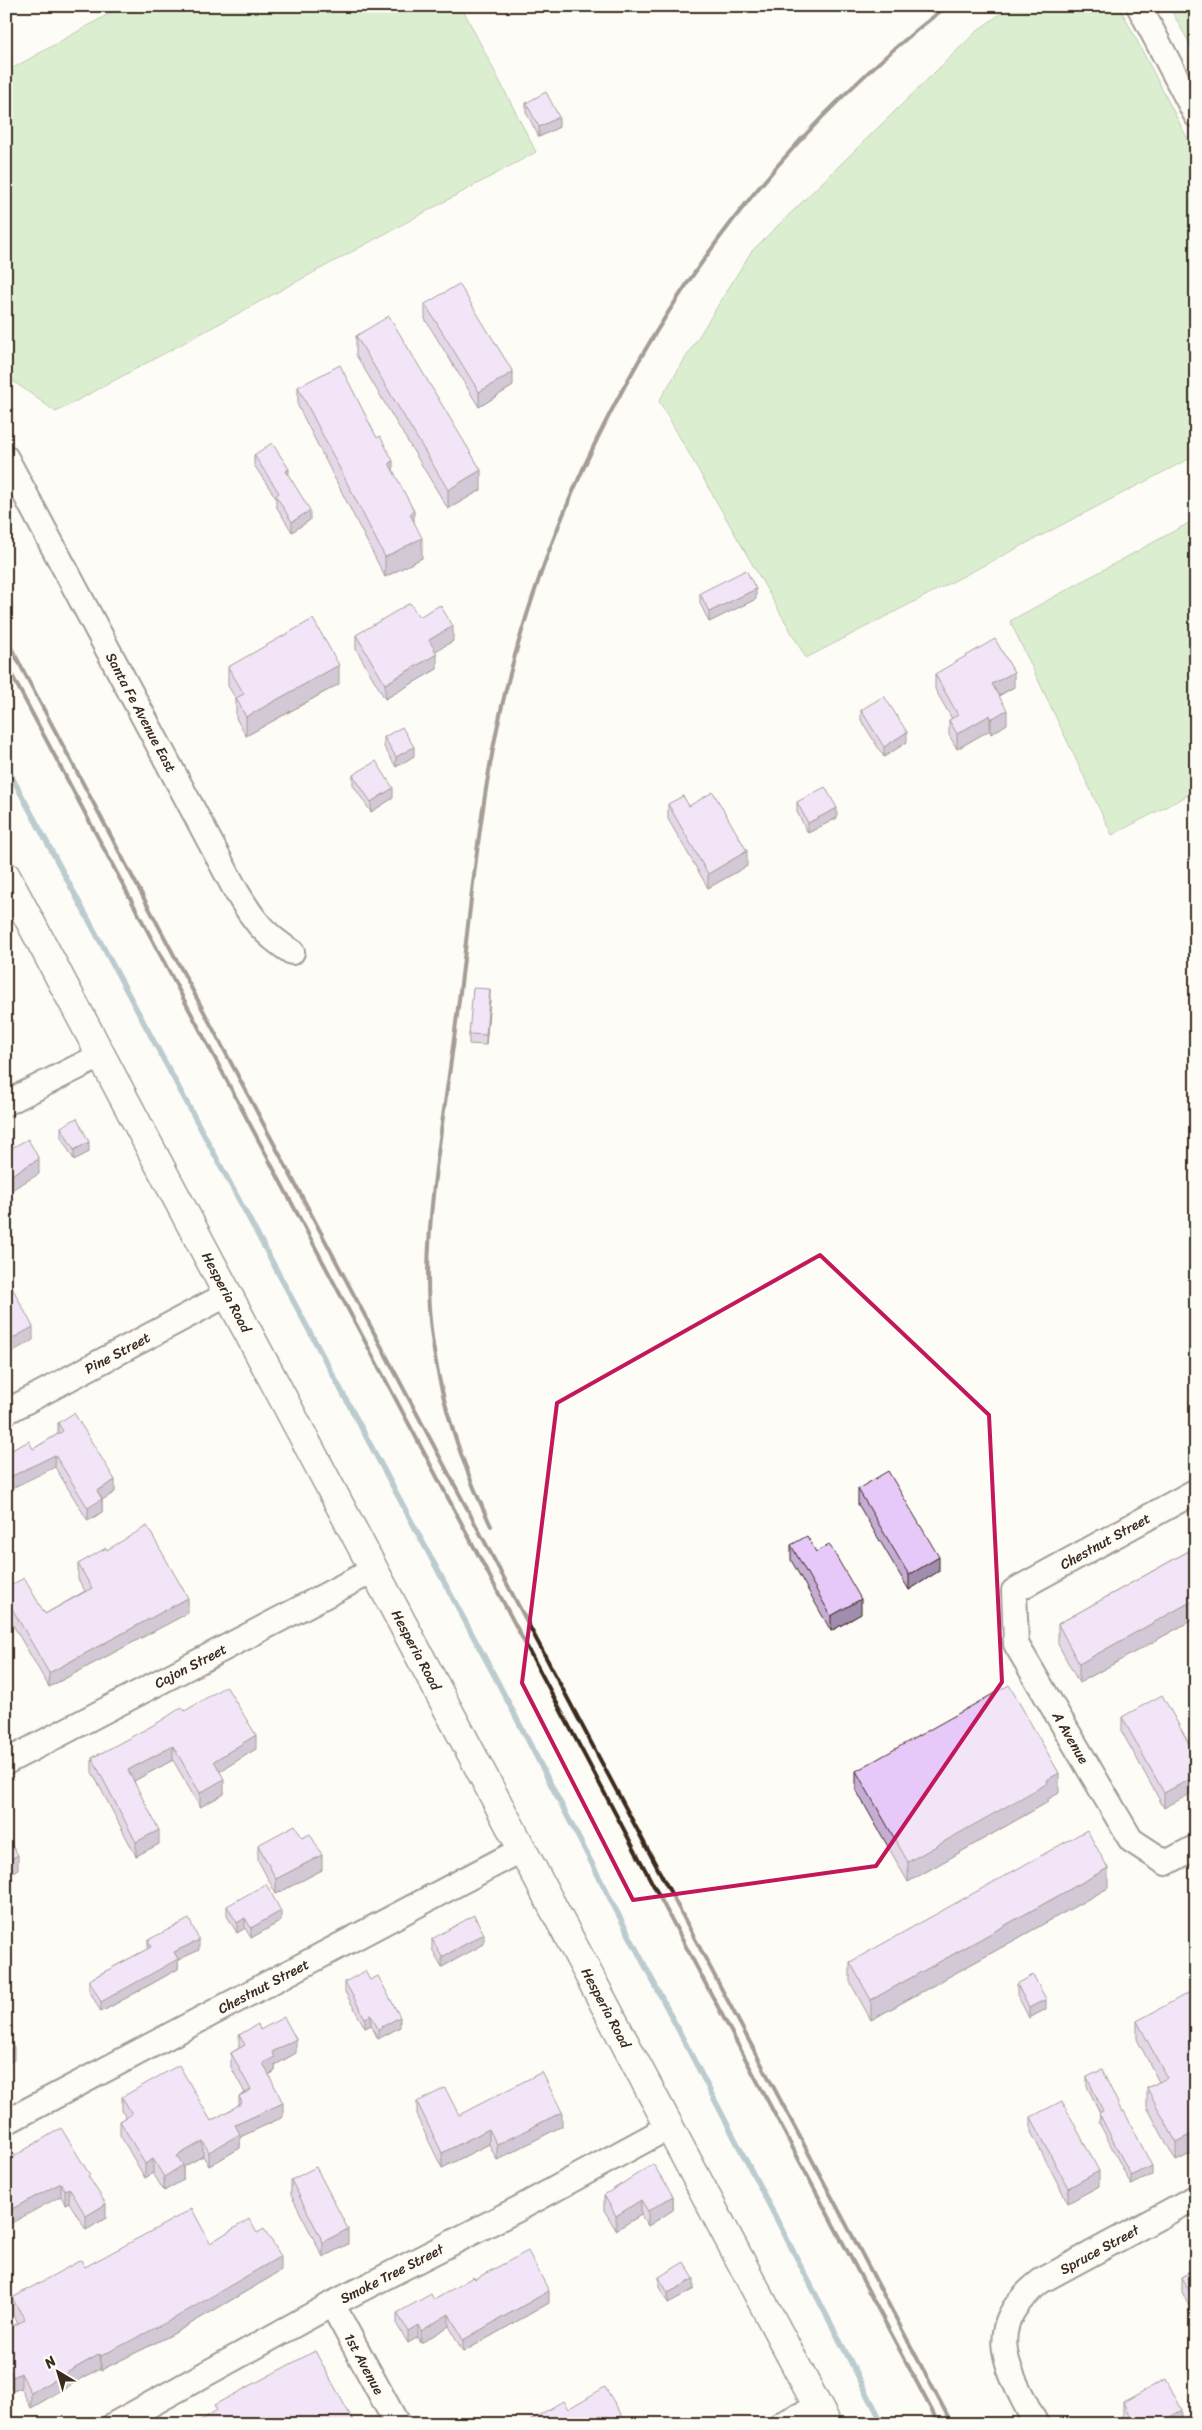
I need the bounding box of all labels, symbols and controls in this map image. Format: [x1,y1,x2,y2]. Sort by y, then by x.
street label: Santa Fe Avenue East [98,648,183,777]
street label: Hesperia Road [194,1247,259,1339]
street label: Pine Street [80,1325,155,1381]
street label: Chestnut Street [1055,1506,1155,1577]
street label: Hesperia Road [384,1605,449,1697]
street label: Cajon Street [150,1637,231,1696]
street label: A Avenue [1045,1706,1096,1769]
street label: Chestnut Street [213,1952,314,2021]
street label: Hesperia Road [574,1963,638,2054]
street label: Spruce Street [1055,2217,1145,2282]
street label: Smoke Tree Street [336,2236,450,2311]
street label: 1st Avenue [337,2329,391,2400]
north arrow [32,2348,82,2398]
text: N [38,2349,62,2376]

